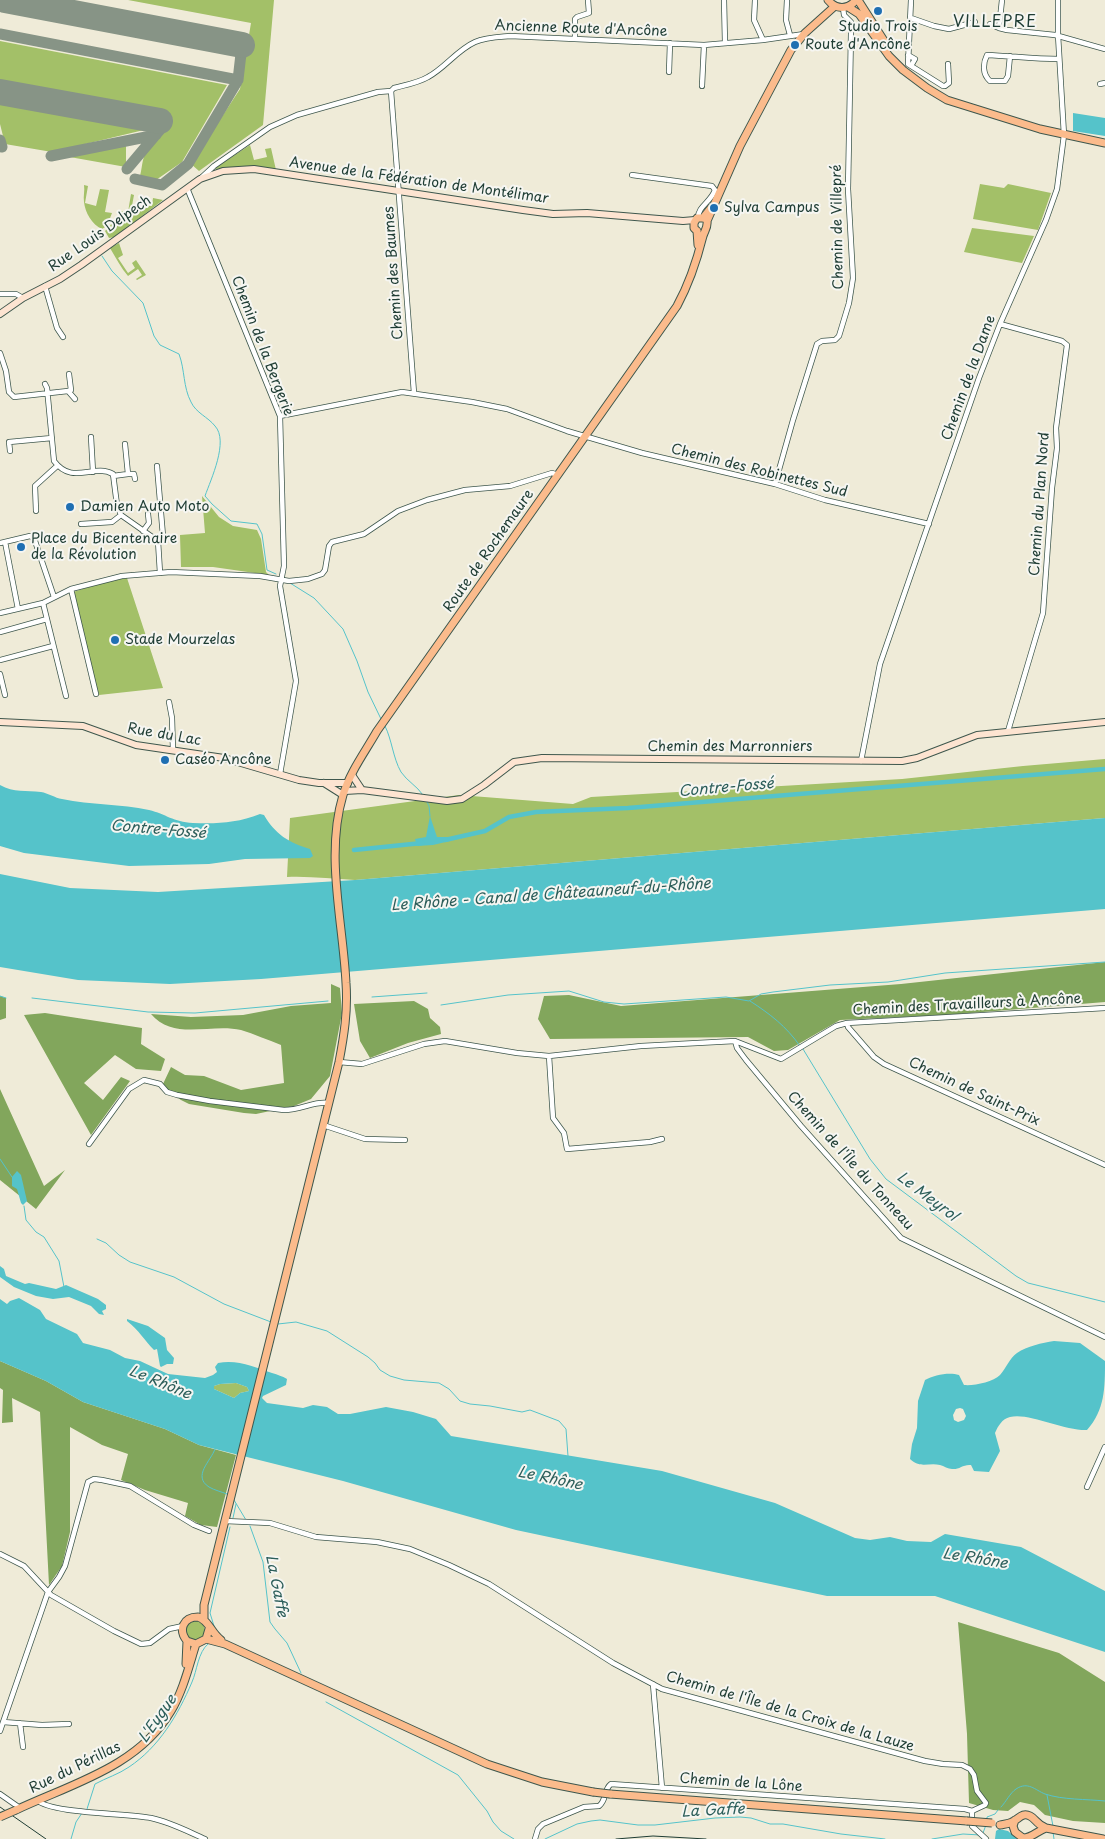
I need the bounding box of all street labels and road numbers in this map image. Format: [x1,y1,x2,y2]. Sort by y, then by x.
street label: Ancienne Route d'Ancône [494,18,668,40]
street label: Avenue de la Fédération de Montélimar [288,154,550,208]
street label: Chemin de Villepré [829,164,847,290]
street label: Rue Louis Delpech [45,192,155,276]
street label: Chemin des Baumes [381,206,407,340]
street label: Chemin de la Bergerie [228,274,296,418]
street label: Chemin de la Dame [939,313,999,443]
street label: Chemin du Plan Nord [1027,432,1053,576]
street label: Chemin des Robinettes Sud [669,441,849,501]
street label: Route de Rochemaure [440,487,538,615]
street label: Rue du Lac [126,720,202,750]
street label: Chemin des Marronniers [647,739,813,755]
street label: Chemin des Travailleurs à Ancône [852,991,1082,1019]
street label: Chemin de Saint-Prix [906,1054,1042,1130]
street label: Chemin de l'Île du Tonneau [783,1088,917,1234]
street label: Chemin de l'Île de la Croix de la Lauze [664,1668,916,1756]
street label: Rue du Périllas [27,1739,123,1797]
street label: Chemin de la Lône [679,1770,803,1796]

